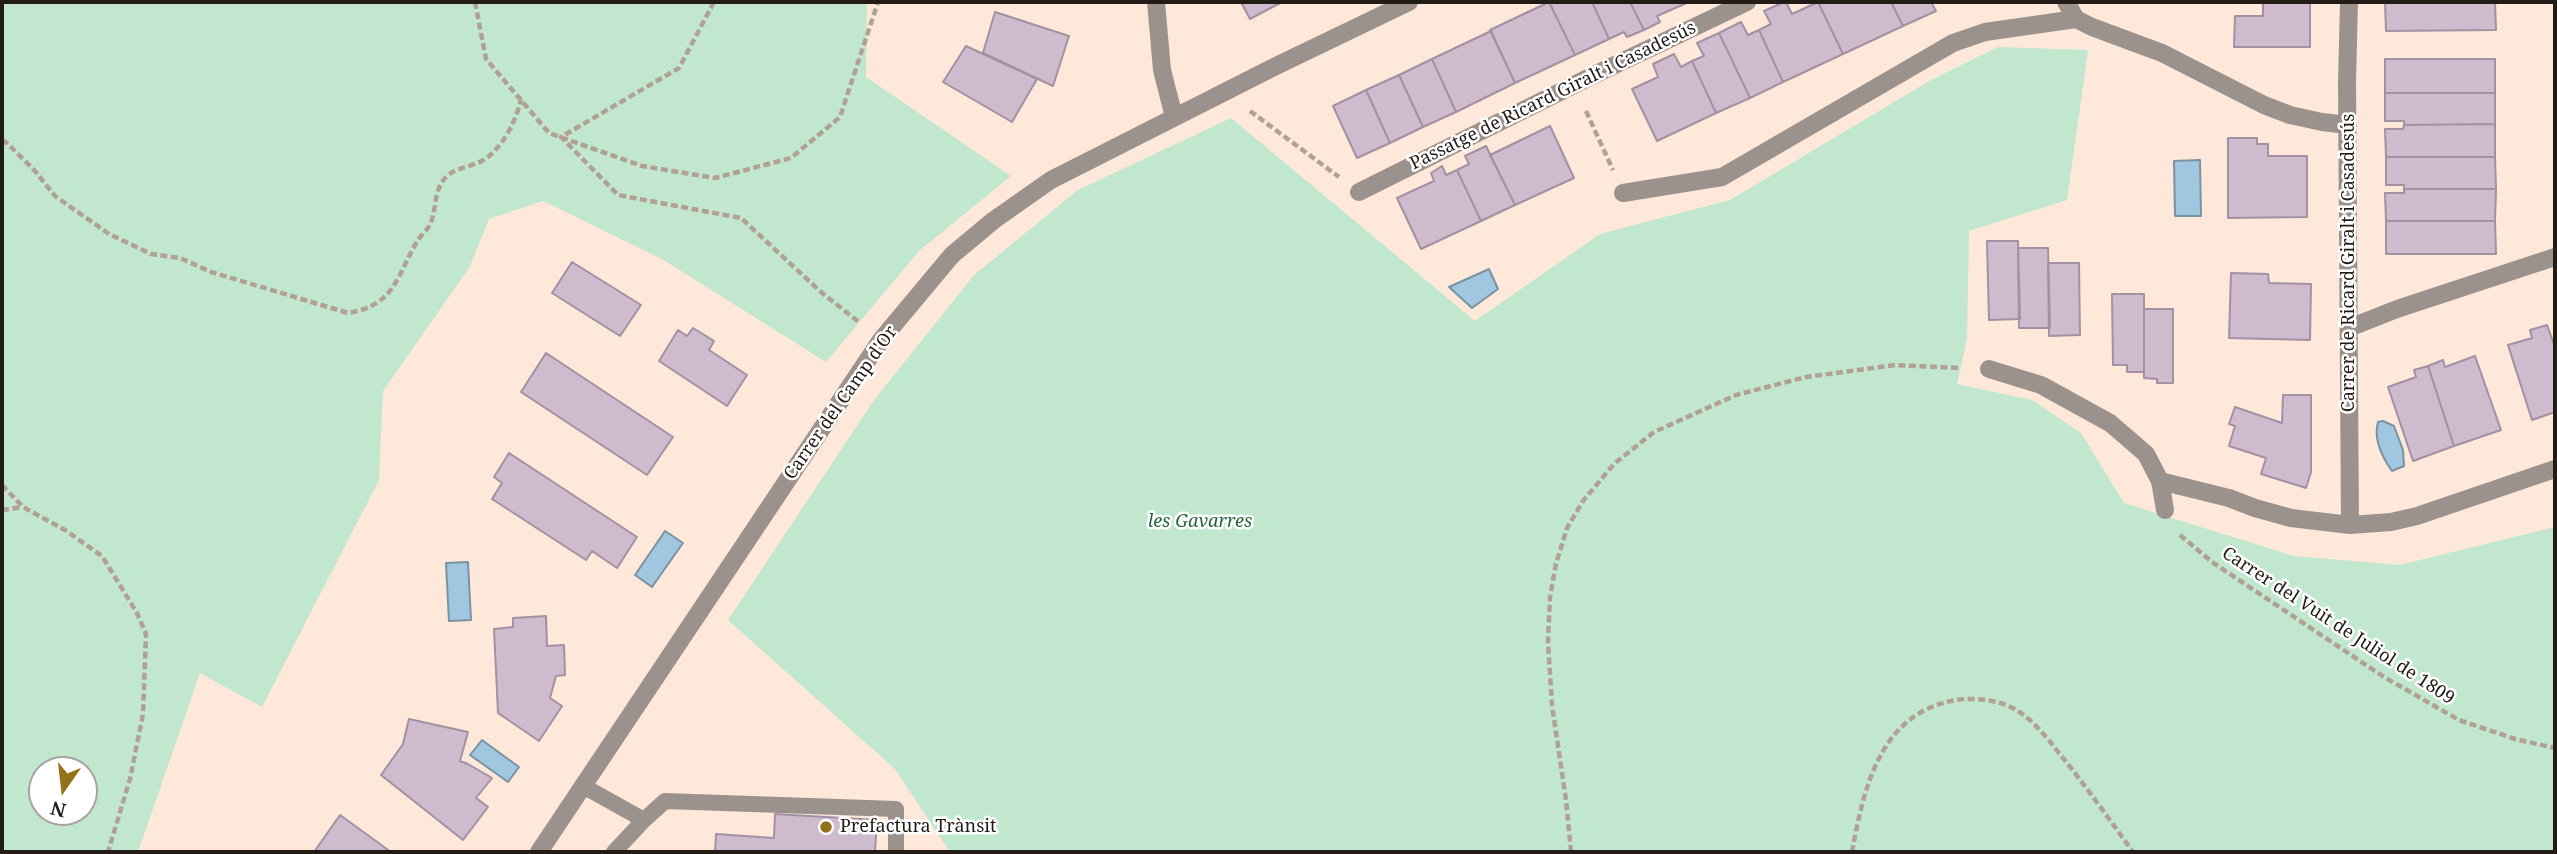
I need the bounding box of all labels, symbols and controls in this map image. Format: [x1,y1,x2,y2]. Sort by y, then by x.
street label: Passatge de Ricard Giralt i Casadesús [1406,17,1700,175]
street label: Carrer de Ricard Giralt i Casadesús [2338,114,2360,412]
street label: Carrer del Camp d'Or [780,322,902,484]
park label: les Gavarres [1148,511,1252,533]
street label: Carrer del Vuit de Juliol de 1809 [2218,543,2458,709]
north arrow [28,756,98,826]
text: N [48,795,69,824]
place label: Prefactura Trànsit [840,816,996,838]
marker: Prefactura Trànsit [818,819,834,835]

